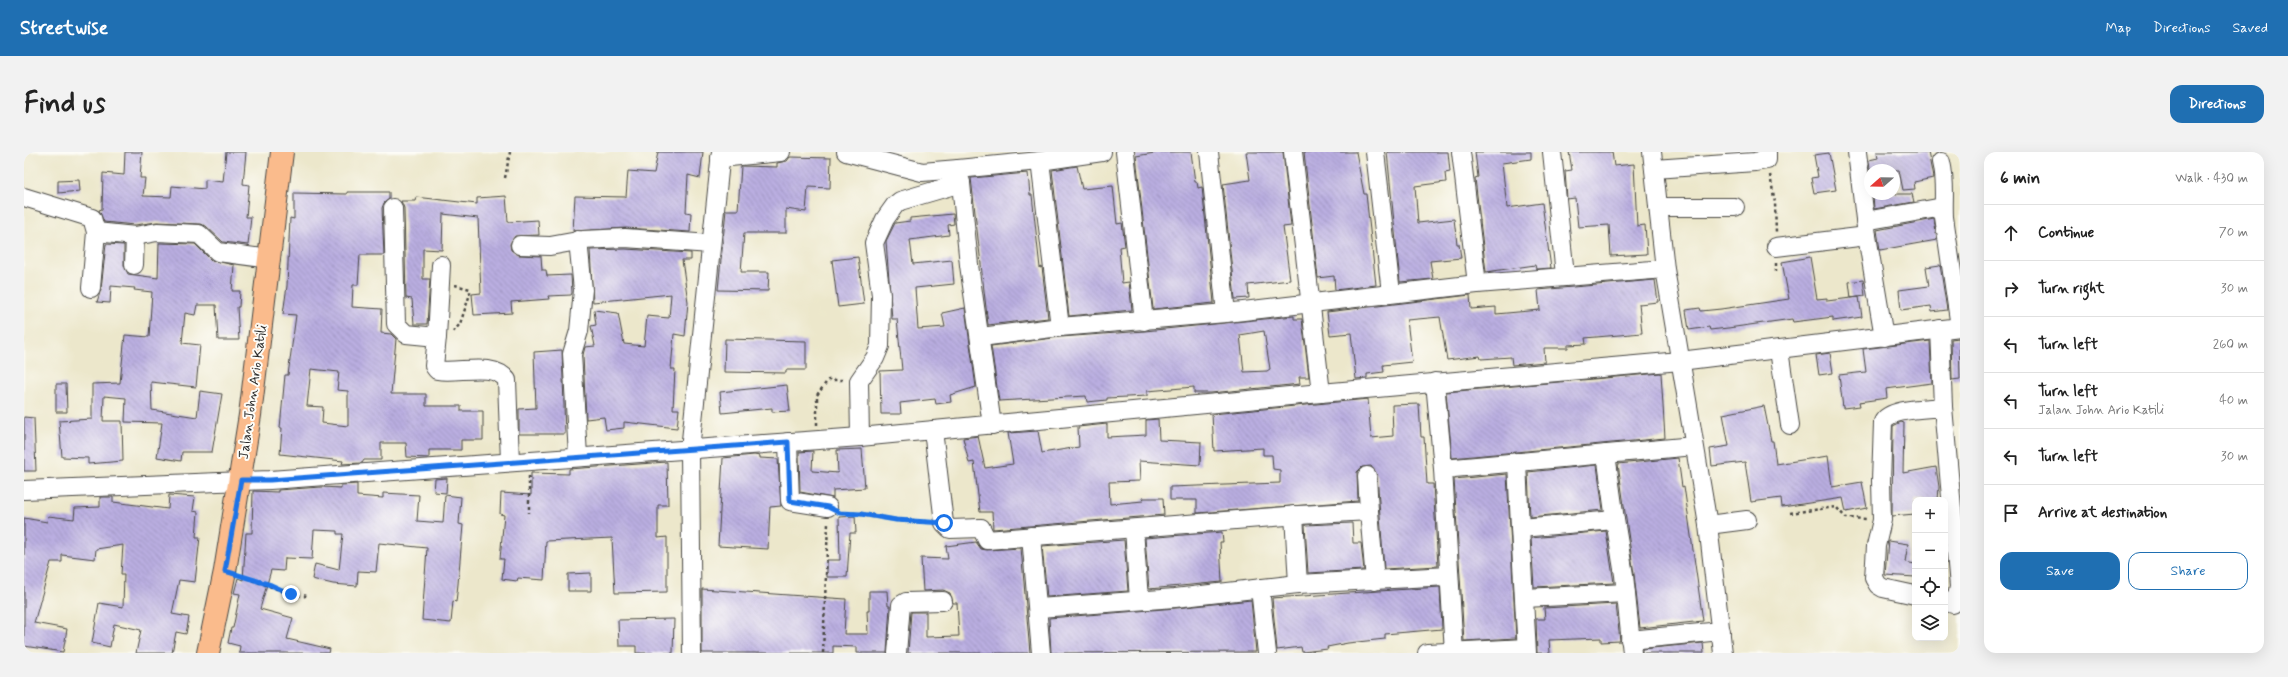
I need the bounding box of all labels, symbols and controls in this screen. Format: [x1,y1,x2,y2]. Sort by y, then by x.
text: Streetwise [20,16,108,41]
text: Map [2105,19,2131,37]
text: Directions [2153,19,2211,37]
text: Saved [2233,19,2268,37]
button: Directions [2170,85,2264,123]
text: Find us [24,86,105,123]
north arrow [1864,164,1900,200]
text: 6 min [2000,167,2040,189]
text: Walk · 430 m [2175,170,2248,187]
icon: ahead [2000,222,2022,244]
text: Continue [2038,223,2094,243]
text: 70 m [2219,224,2248,241]
icon: right [2000,278,2022,300]
text: Turn right [2038,279,2105,299]
text: 30 m [2221,280,2248,297]
street label: Jalan John Ario Katili [235,324,271,460]
icon: left [2000,334,2022,356]
text: Turn left [2038,335,2098,355]
text: 260 m [2213,336,2248,353]
text: Turn left [2038,382,2098,402]
icon: left [2000,390,2022,412]
text: 40 m [2219,392,2248,409]
text: Jalan John Ario Katili [2038,402,2164,419]
icon: left [2000,446,2022,468]
text: Turn left [2038,447,2098,467]
text: 30 m [2221,448,2248,465]
map controls [1912,497,1948,641]
button: + [1912,497,1948,533]
icon: arrive [2000,502,2022,524]
text: Arrive at destination [2038,503,2167,523]
route start [935,514,953,532]
button: − [1912,533,1948,569]
button: Save [2000,552,2120,590]
button: Share [2128,552,2248,590]
button: locate [1912,569,1948,605]
route end [282,585,300,603]
button: layers [1912,605,1948,641]

